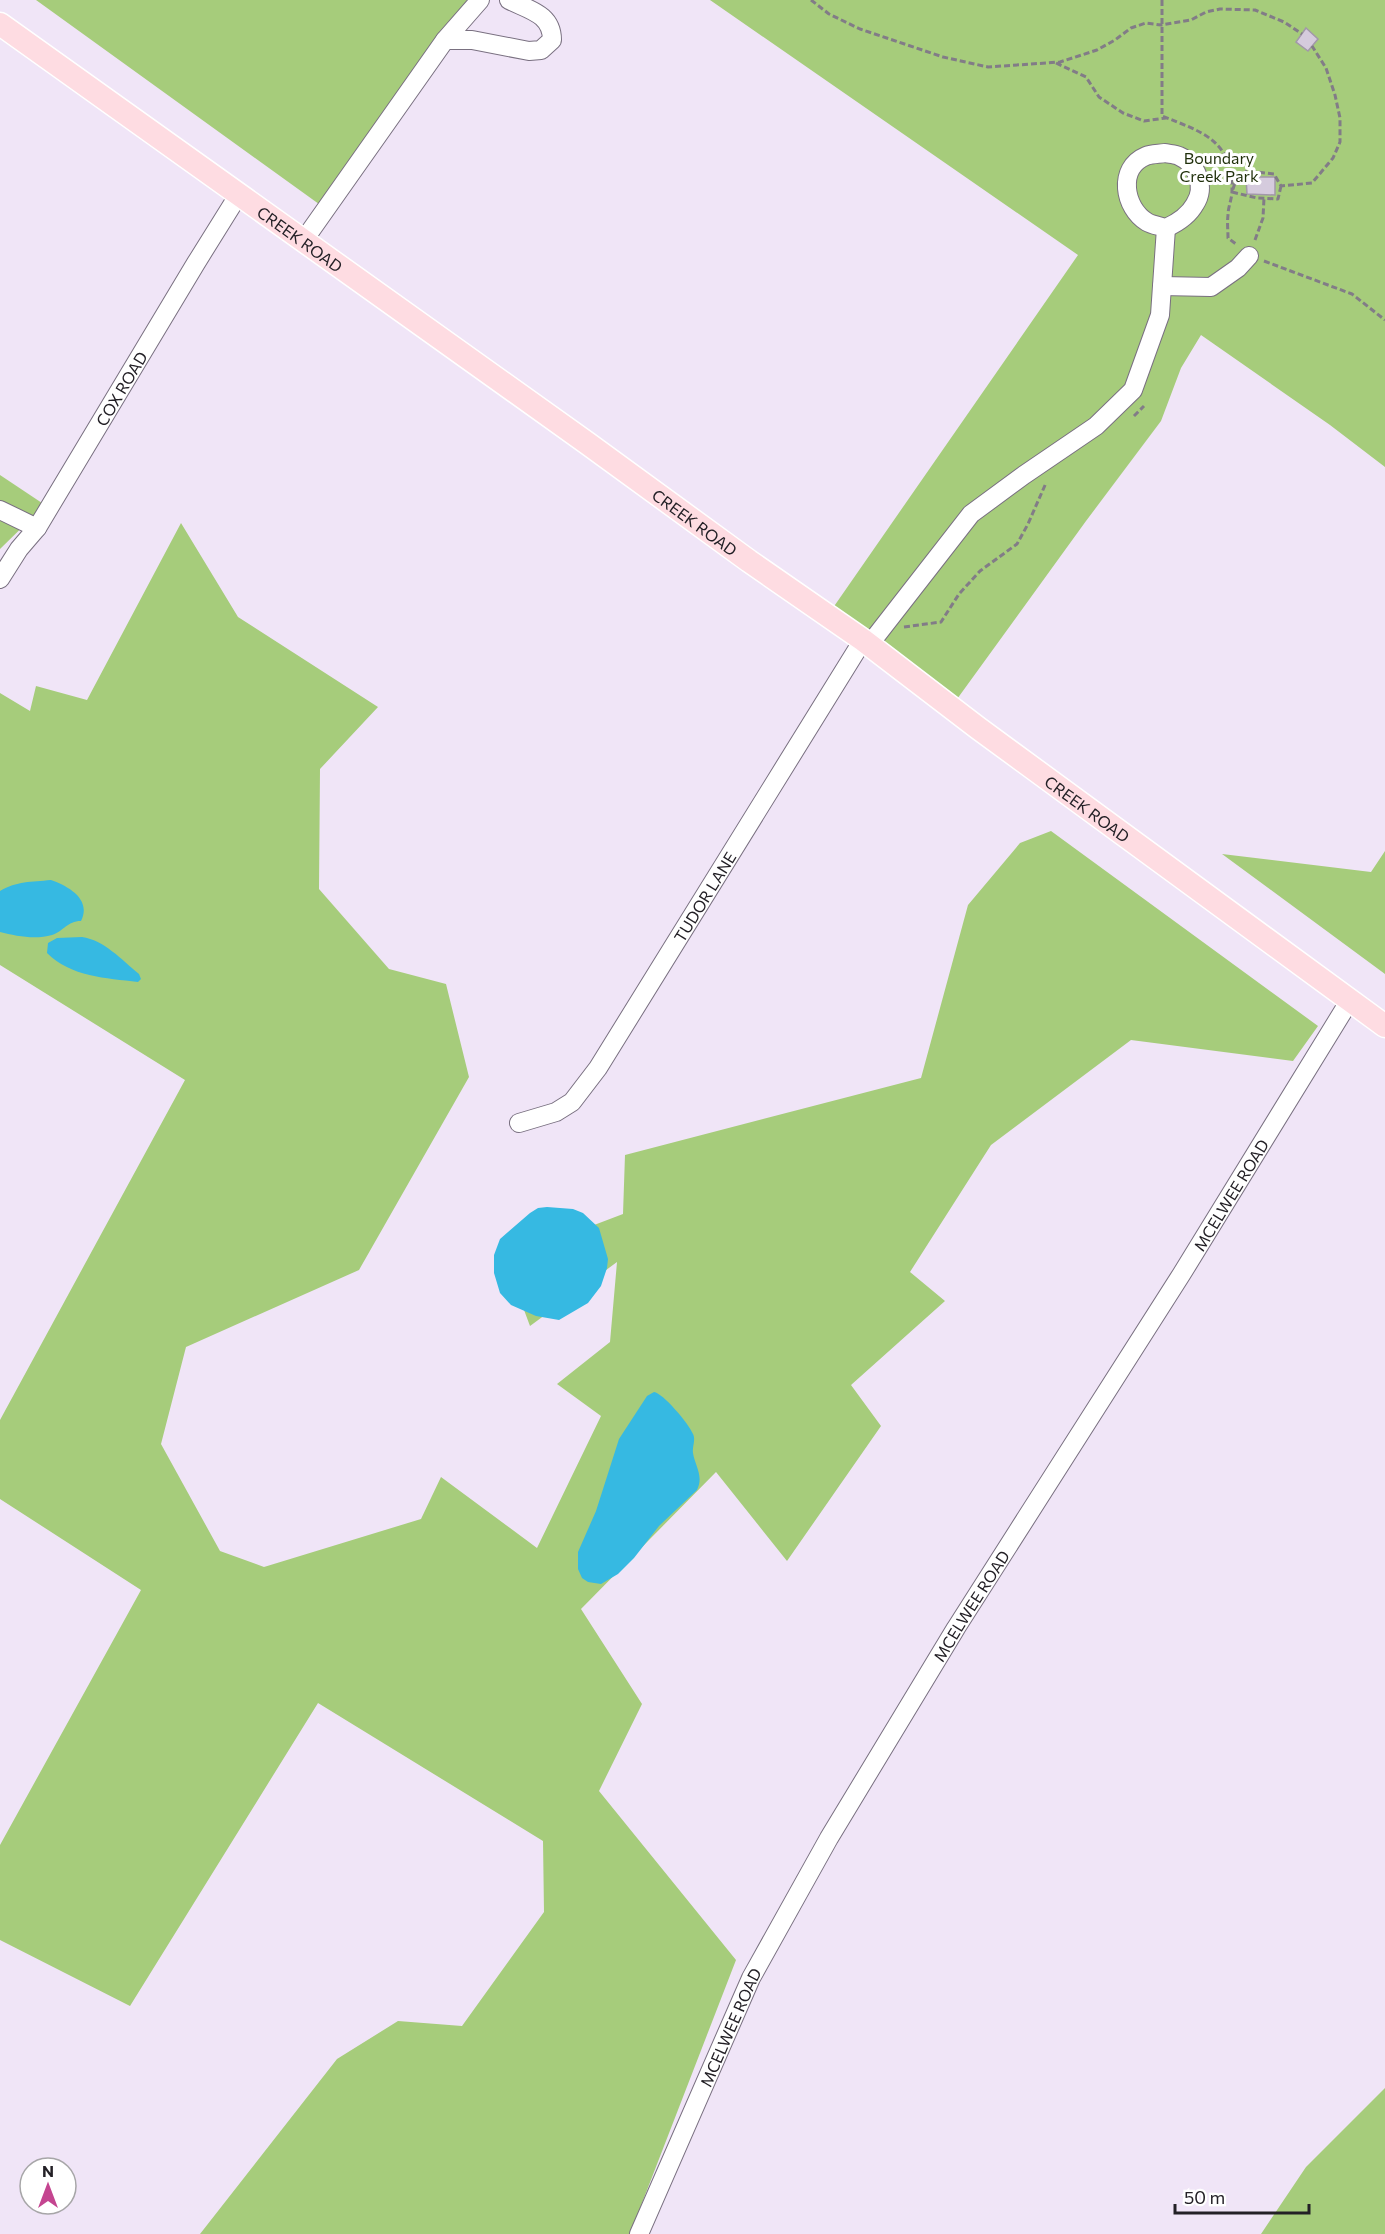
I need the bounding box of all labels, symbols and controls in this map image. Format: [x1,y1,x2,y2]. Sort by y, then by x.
park label: Boundary Creek Park [1179,148,1259,185]
street label: CREEK ROAD [254,201,347,275]
street label: COX ROAD [91,348,150,429]
street label: CREEK ROAD [649,485,741,559]
street label: CREEK ROAD [1041,771,1134,846]
street label: TUDOR LANE [669,848,739,945]
street label: MCELWEE ROAD [1189,1135,1272,1254]
street label: MCELWEE ROAD [929,1546,1013,1665]
street label: MCELWEE ROAD [695,1964,764,2089]
north arrow [18,2156,78,2216]
text: N [42,2161,54,2180]
scale bar [1175,2177,1308,2215]
text: 50 m [1184,2186,1225,2208]

